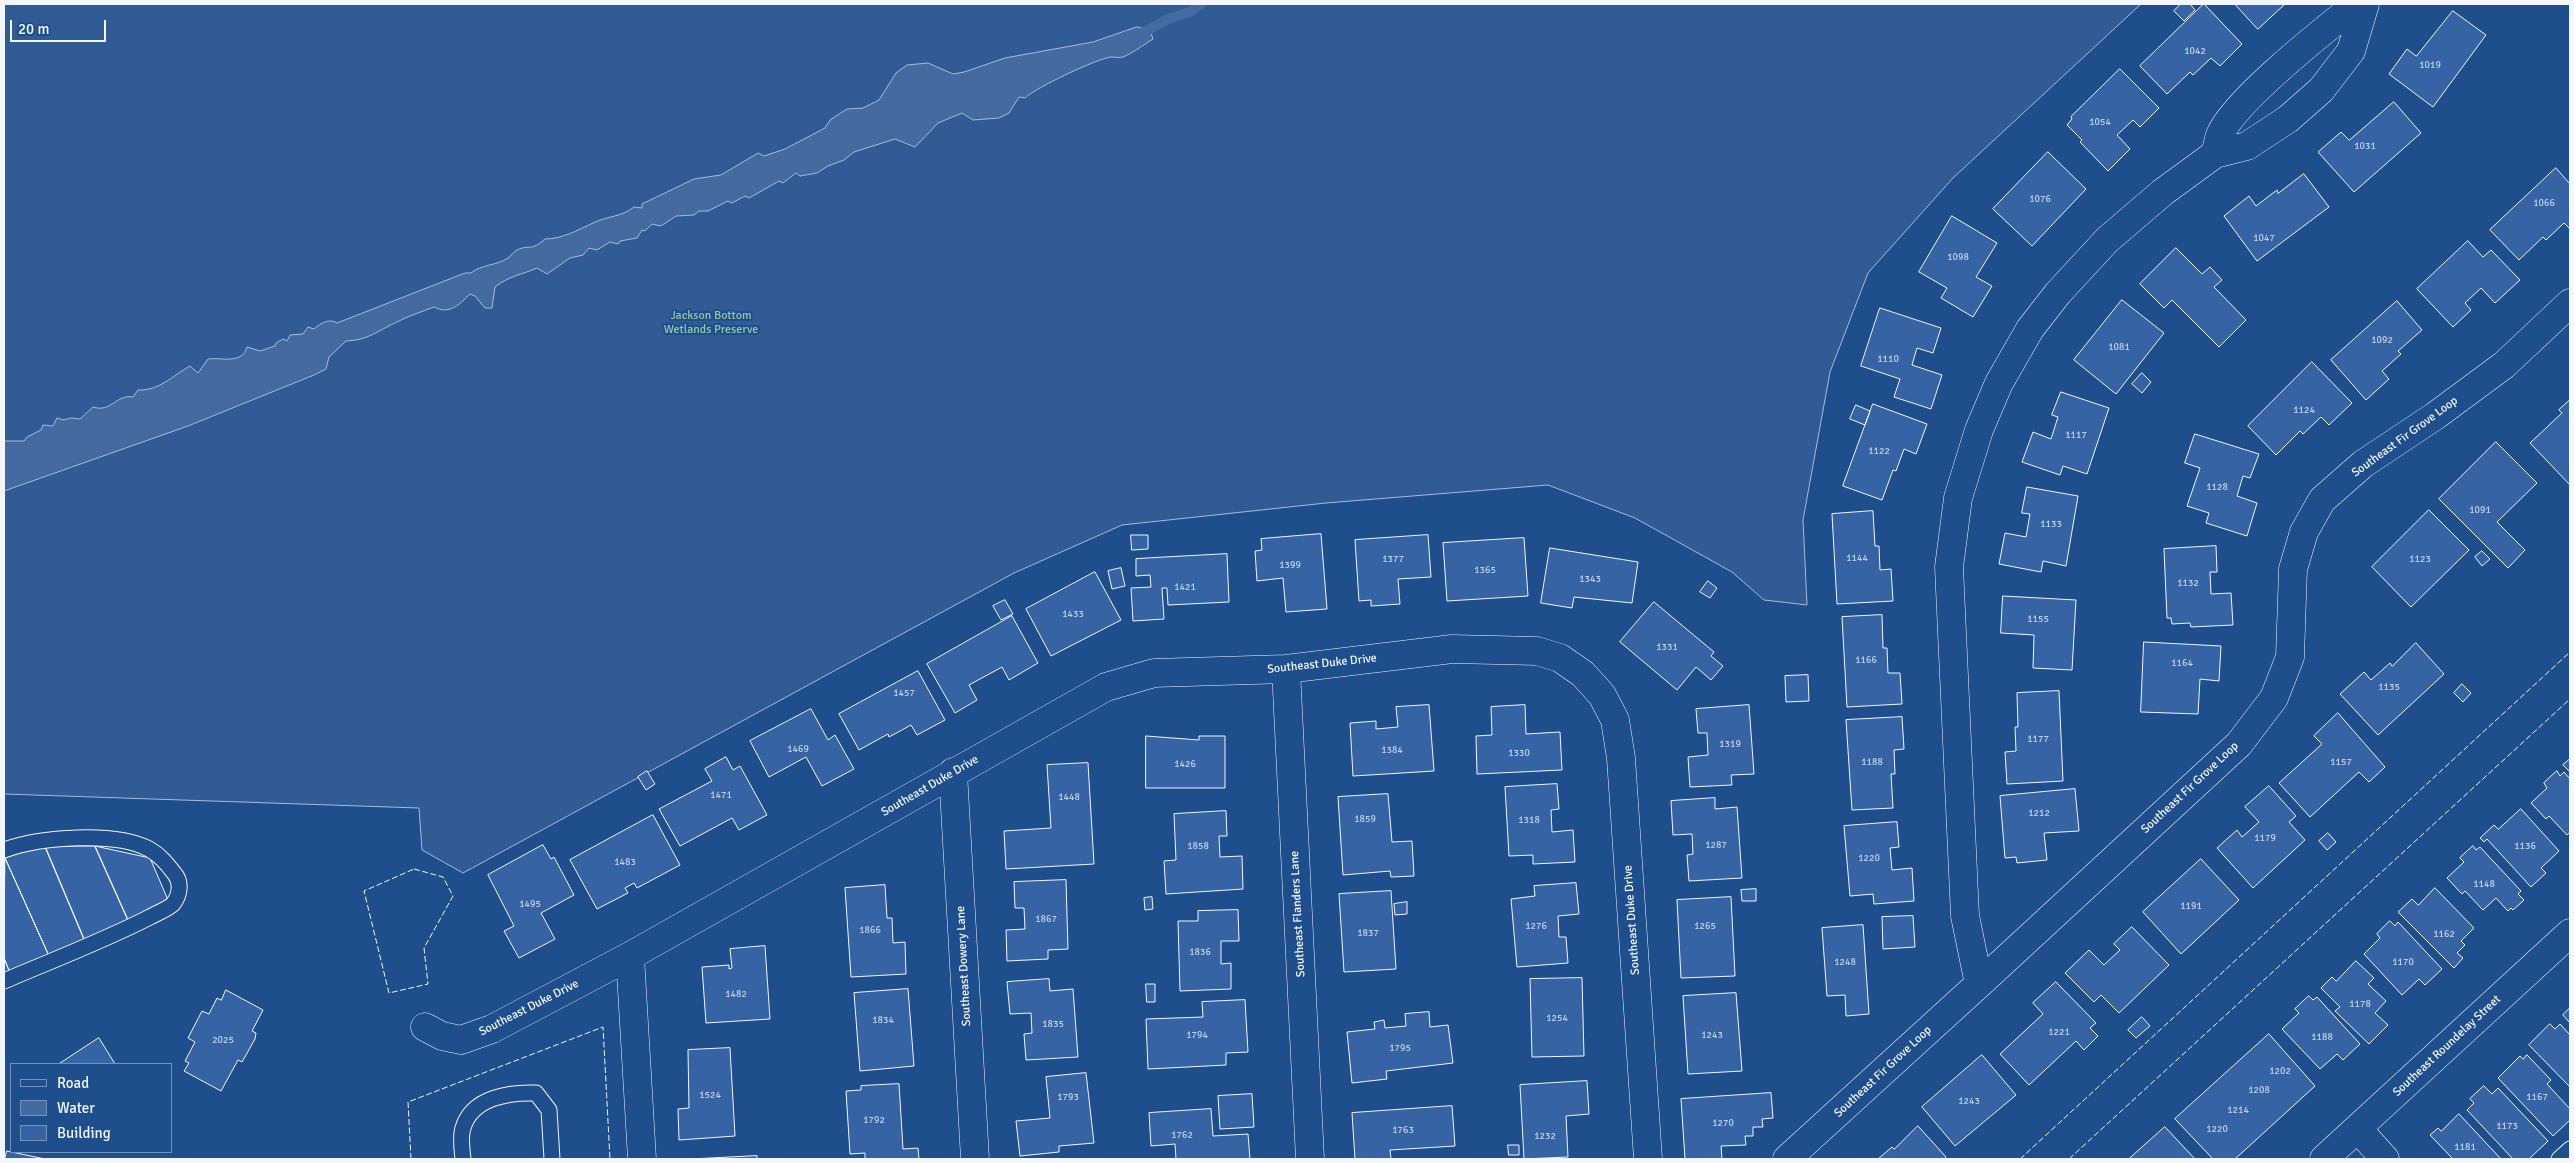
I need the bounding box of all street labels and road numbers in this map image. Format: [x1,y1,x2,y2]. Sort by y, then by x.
street label: Southeast Fir Grove Loop [2349,394,2461,480]
street label: Southeast Duke Drive [1267,651,1377,677]
street label: Southeast Fir Grove Loop [2138,739,2242,837]
street label: Southeast Duke Drive [879,752,981,820]
street label: Southeast Flanders Lane [1288,851,1308,977]
street label: Southeast Duke Drive [1621,865,1643,975]
street label: Southeast Dowery Lane [954,905,974,1027]
street label: Southeast Duke Drive [477,977,581,1039]
street label: Southeast Roundelay Street [2390,992,2504,1100]
street label: Southeast Fir Grove Loop [1831,1023,1935,1121]

